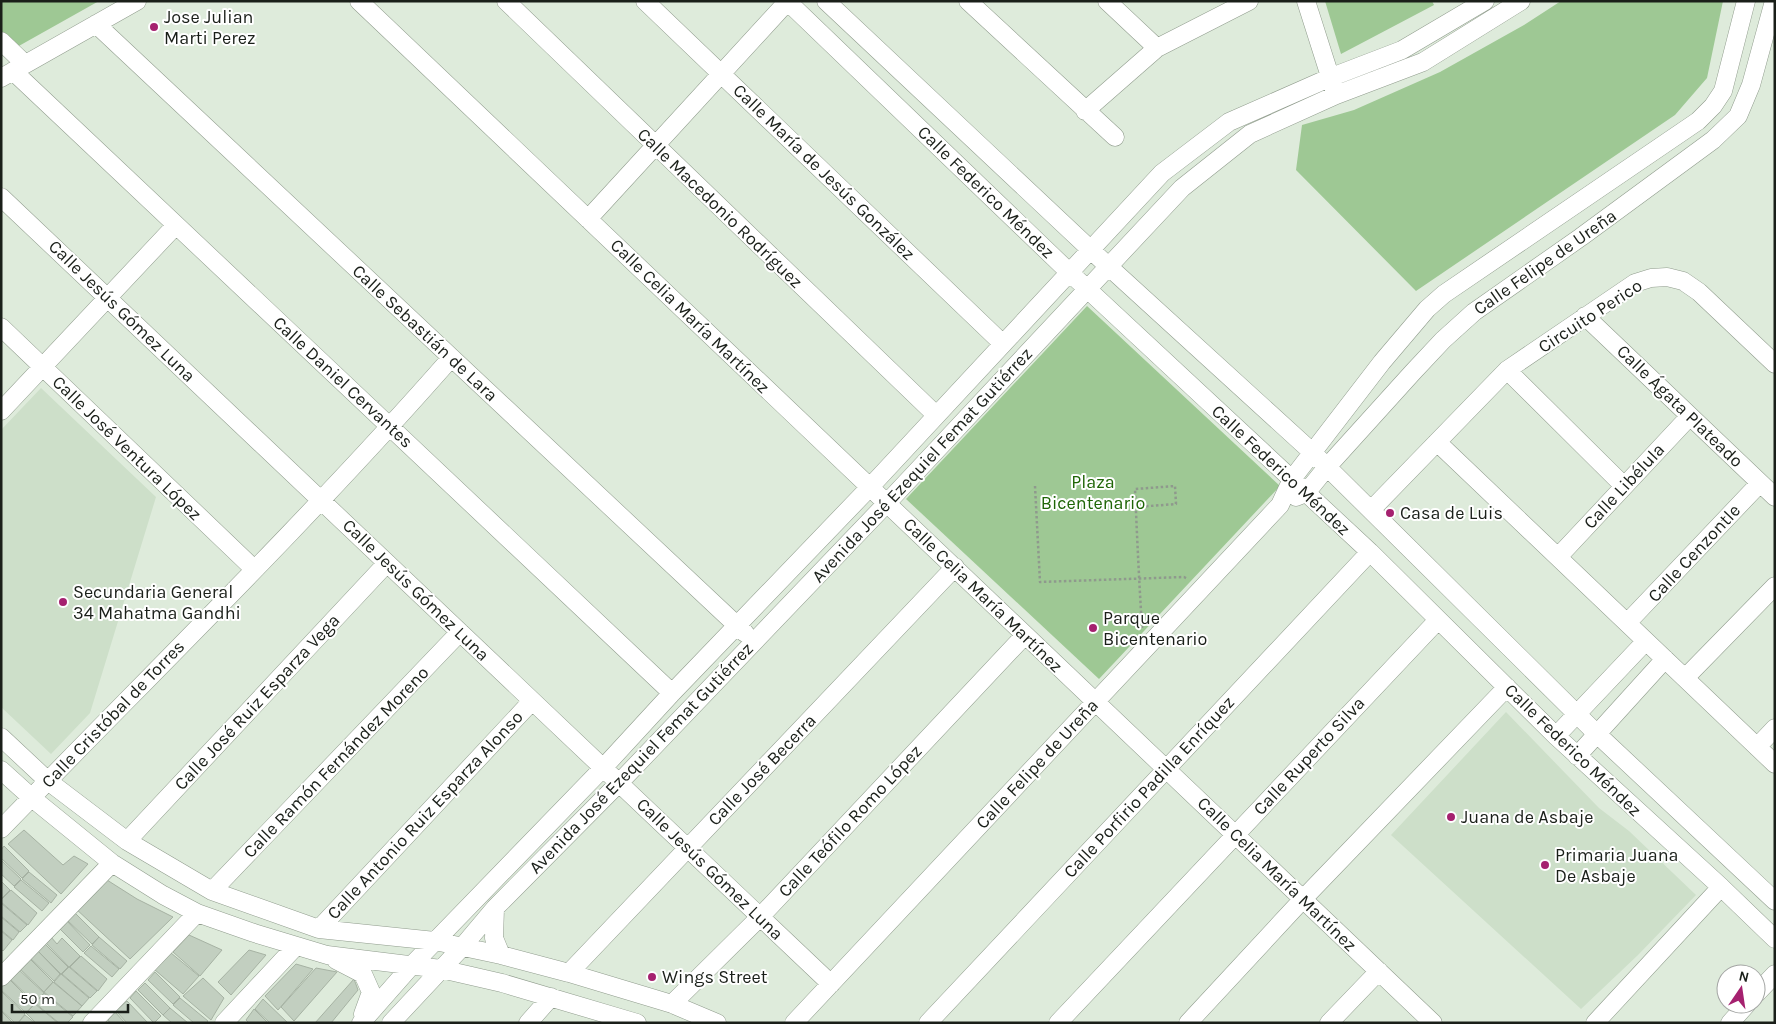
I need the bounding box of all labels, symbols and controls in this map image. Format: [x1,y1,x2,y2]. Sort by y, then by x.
place label: Jose Julian Marti Perez [164,6,256,49]
marker: Jose Julian Marti Perez [148,21,160,33]
street label: Calle María de Jesús González [729,79,919,265]
street label: Calle Federico Méndez [913,121,1059,263]
street label: Calle Macedonio Rodríguez [633,123,807,293]
street label: Calle Felipe de Ureña [1469,204,1621,320]
street label: Calle Celia María Martínez [606,234,774,398]
street label: Calle Jesús Gómez Luna [44,235,200,387]
street label: Calle Sebastián de Lara [348,260,502,406]
street label: Circuito Perico [1534,274,1646,358]
street label: Calle Daniel Cervantes [269,311,417,453]
street label: Calle Ágata Plateado [1612,339,1748,472]
street label: Avenida José Ezequiel Femat Gutiérrez [807,343,1037,587]
street label: Calle José Ventura López [48,371,206,525]
street label: Calle Federico Méndez [1207,400,1355,540]
street label: Calle Libélula [1579,439,1669,533]
park label: Plaza Bicentenario [1041,471,1145,514]
street label: Calle Cenzontle [1643,499,1745,607]
place label: Casa de Luis [1400,502,1503,524]
marker: Casa de Luis [1384,507,1396,519]
street label: Calle Celia María Martínez [899,513,1067,677]
street label: Calle Jesús Gómez Luna [338,514,494,666]
place label: Secundaria General 34 Mahatma Gandhi [73,581,241,624]
marker: Secundaria General 34 Mahatma Gandhi [57,596,69,608]
place label: Parque Bicentenario [1103,607,1207,650]
street label: Calle José Ruiz Esparza Vega [170,609,344,795]
marker: Parque Bicentenario [1087,622,1099,634]
street label: Calle Cristóbal de Torres [37,636,189,792]
street label: Avenida José Ezequiel Femat Gutiérrez [524,638,758,878]
street label: Calle Ramón Fernández Moreno [239,662,433,862]
street label: Calle Federico Méndez [1500,679,1646,821]
street label: Calle Porfirio Padilla Enríquez [1059,692,1239,882]
street label: Calle Ruperto Silva [1248,692,1370,820]
street label: Calle Felipe de Ureña [971,694,1103,834]
street label: Calle Antonio Ruiz Esparza Alonso [322,706,528,924]
street label: Calle José Becerra [703,710,821,830]
street label: Calle Teófilo Romo López [774,740,926,902]
street label: Calle Celia María Martínez [1193,792,1361,956]
street label: Calle Jesús Gómez Luna [632,793,788,945]
place label: Juana de Asbaje [1461,806,1594,828]
marker: Juana de Asbaje [1445,811,1457,823]
place label: Primaria Juana De Asbaje [1555,844,1678,887]
marker: Primaria Juana De Asbaje [1539,859,1551,871]
north arrow [1716,964,1766,1014]
place label: Wings Street [662,966,768,988]
text: N [1737,967,1751,986]
marker: Wings Street [646,971,658,983]
scale bar [12,982,129,1014]
text: 50 m [20,990,55,1008]

